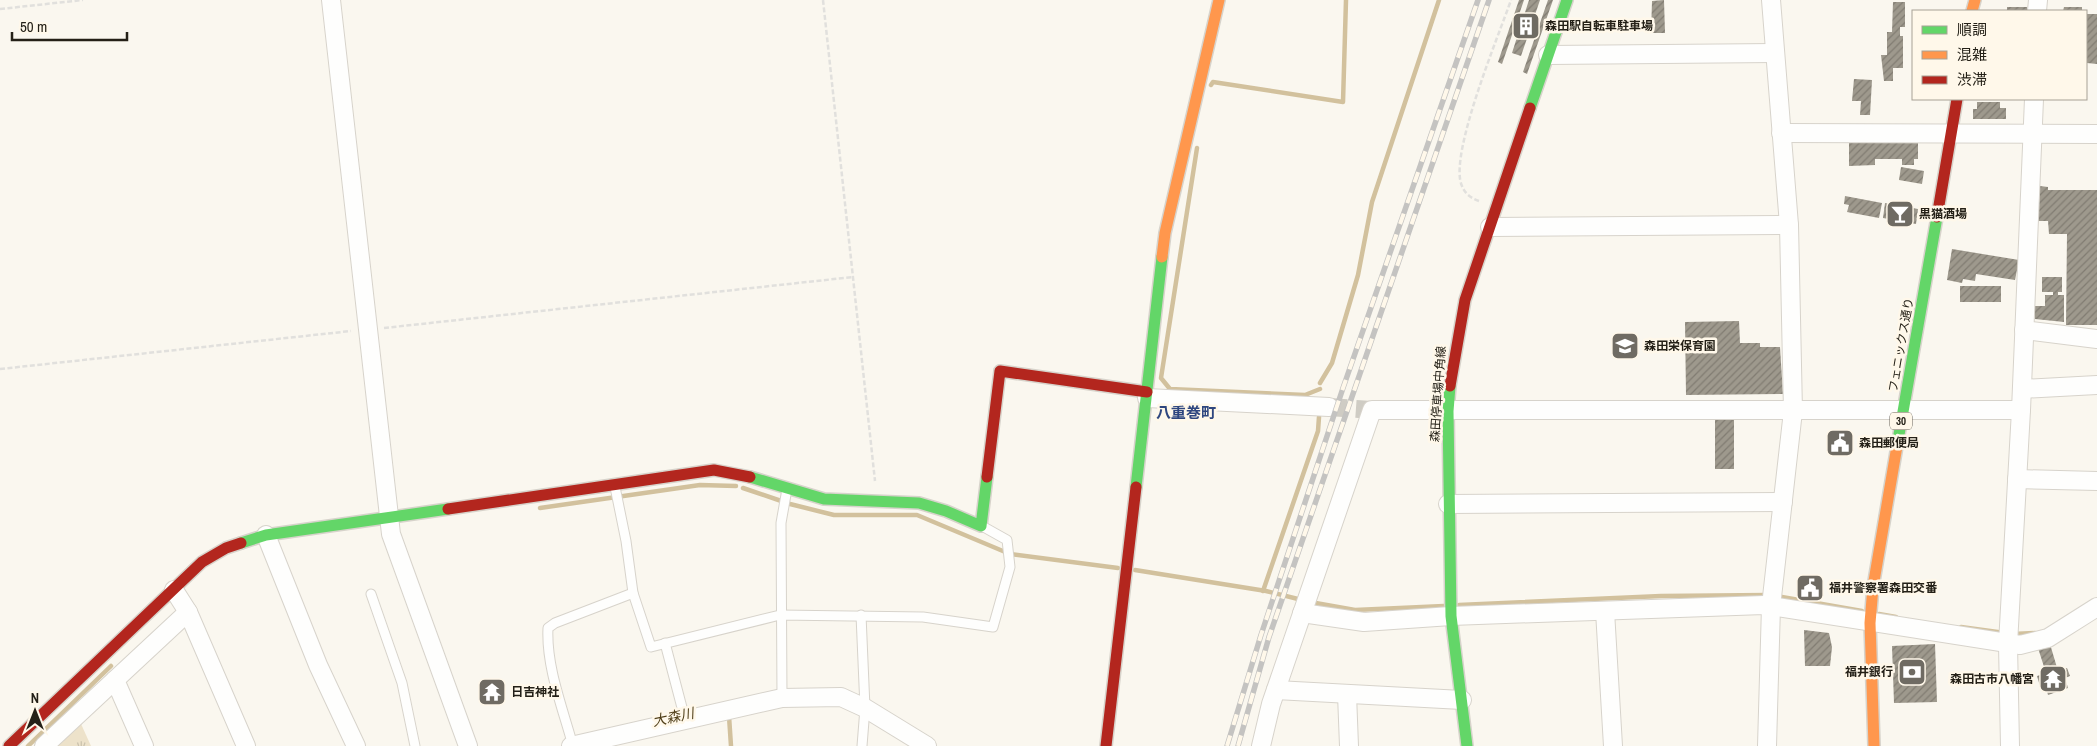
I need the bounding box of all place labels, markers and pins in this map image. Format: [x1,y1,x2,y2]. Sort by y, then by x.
building icon: 森田駅自転車駐車場 [1511,11,1541,41]
place label: 森田駅自転車駐車場 [1545,18,1653,34]
bar icon: 黒猫酒場 [1885,199,1915,229]
place label: 黒猫酒場 [1919,206,1967,222]
school or university icon: 森田栄保育園 [1610,331,1640,361]
place label: 森田栄保育園 [1644,338,1716,354]
public building icon: 森田郵便局 [1825,428,1855,458]
place label: 森田郵便局 [1859,435,1919,451]
public building icon: 福井警察署森田交番 [1795,573,1825,603]
place label: 福井警察署森田交番 [1829,580,1938,596]
bank icon: 福井銀行 [1897,657,1927,687]
place label: 福井銀行 [1845,664,1893,680]
temple icon: 森田古市八幡宮 [2038,664,2068,694]
place label: 森田古市八幡宮 [1950,671,2034,687]
temple icon: 日吉神社 [477,677,507,707]
place label: 日吉神社 [511,684,559,700]

